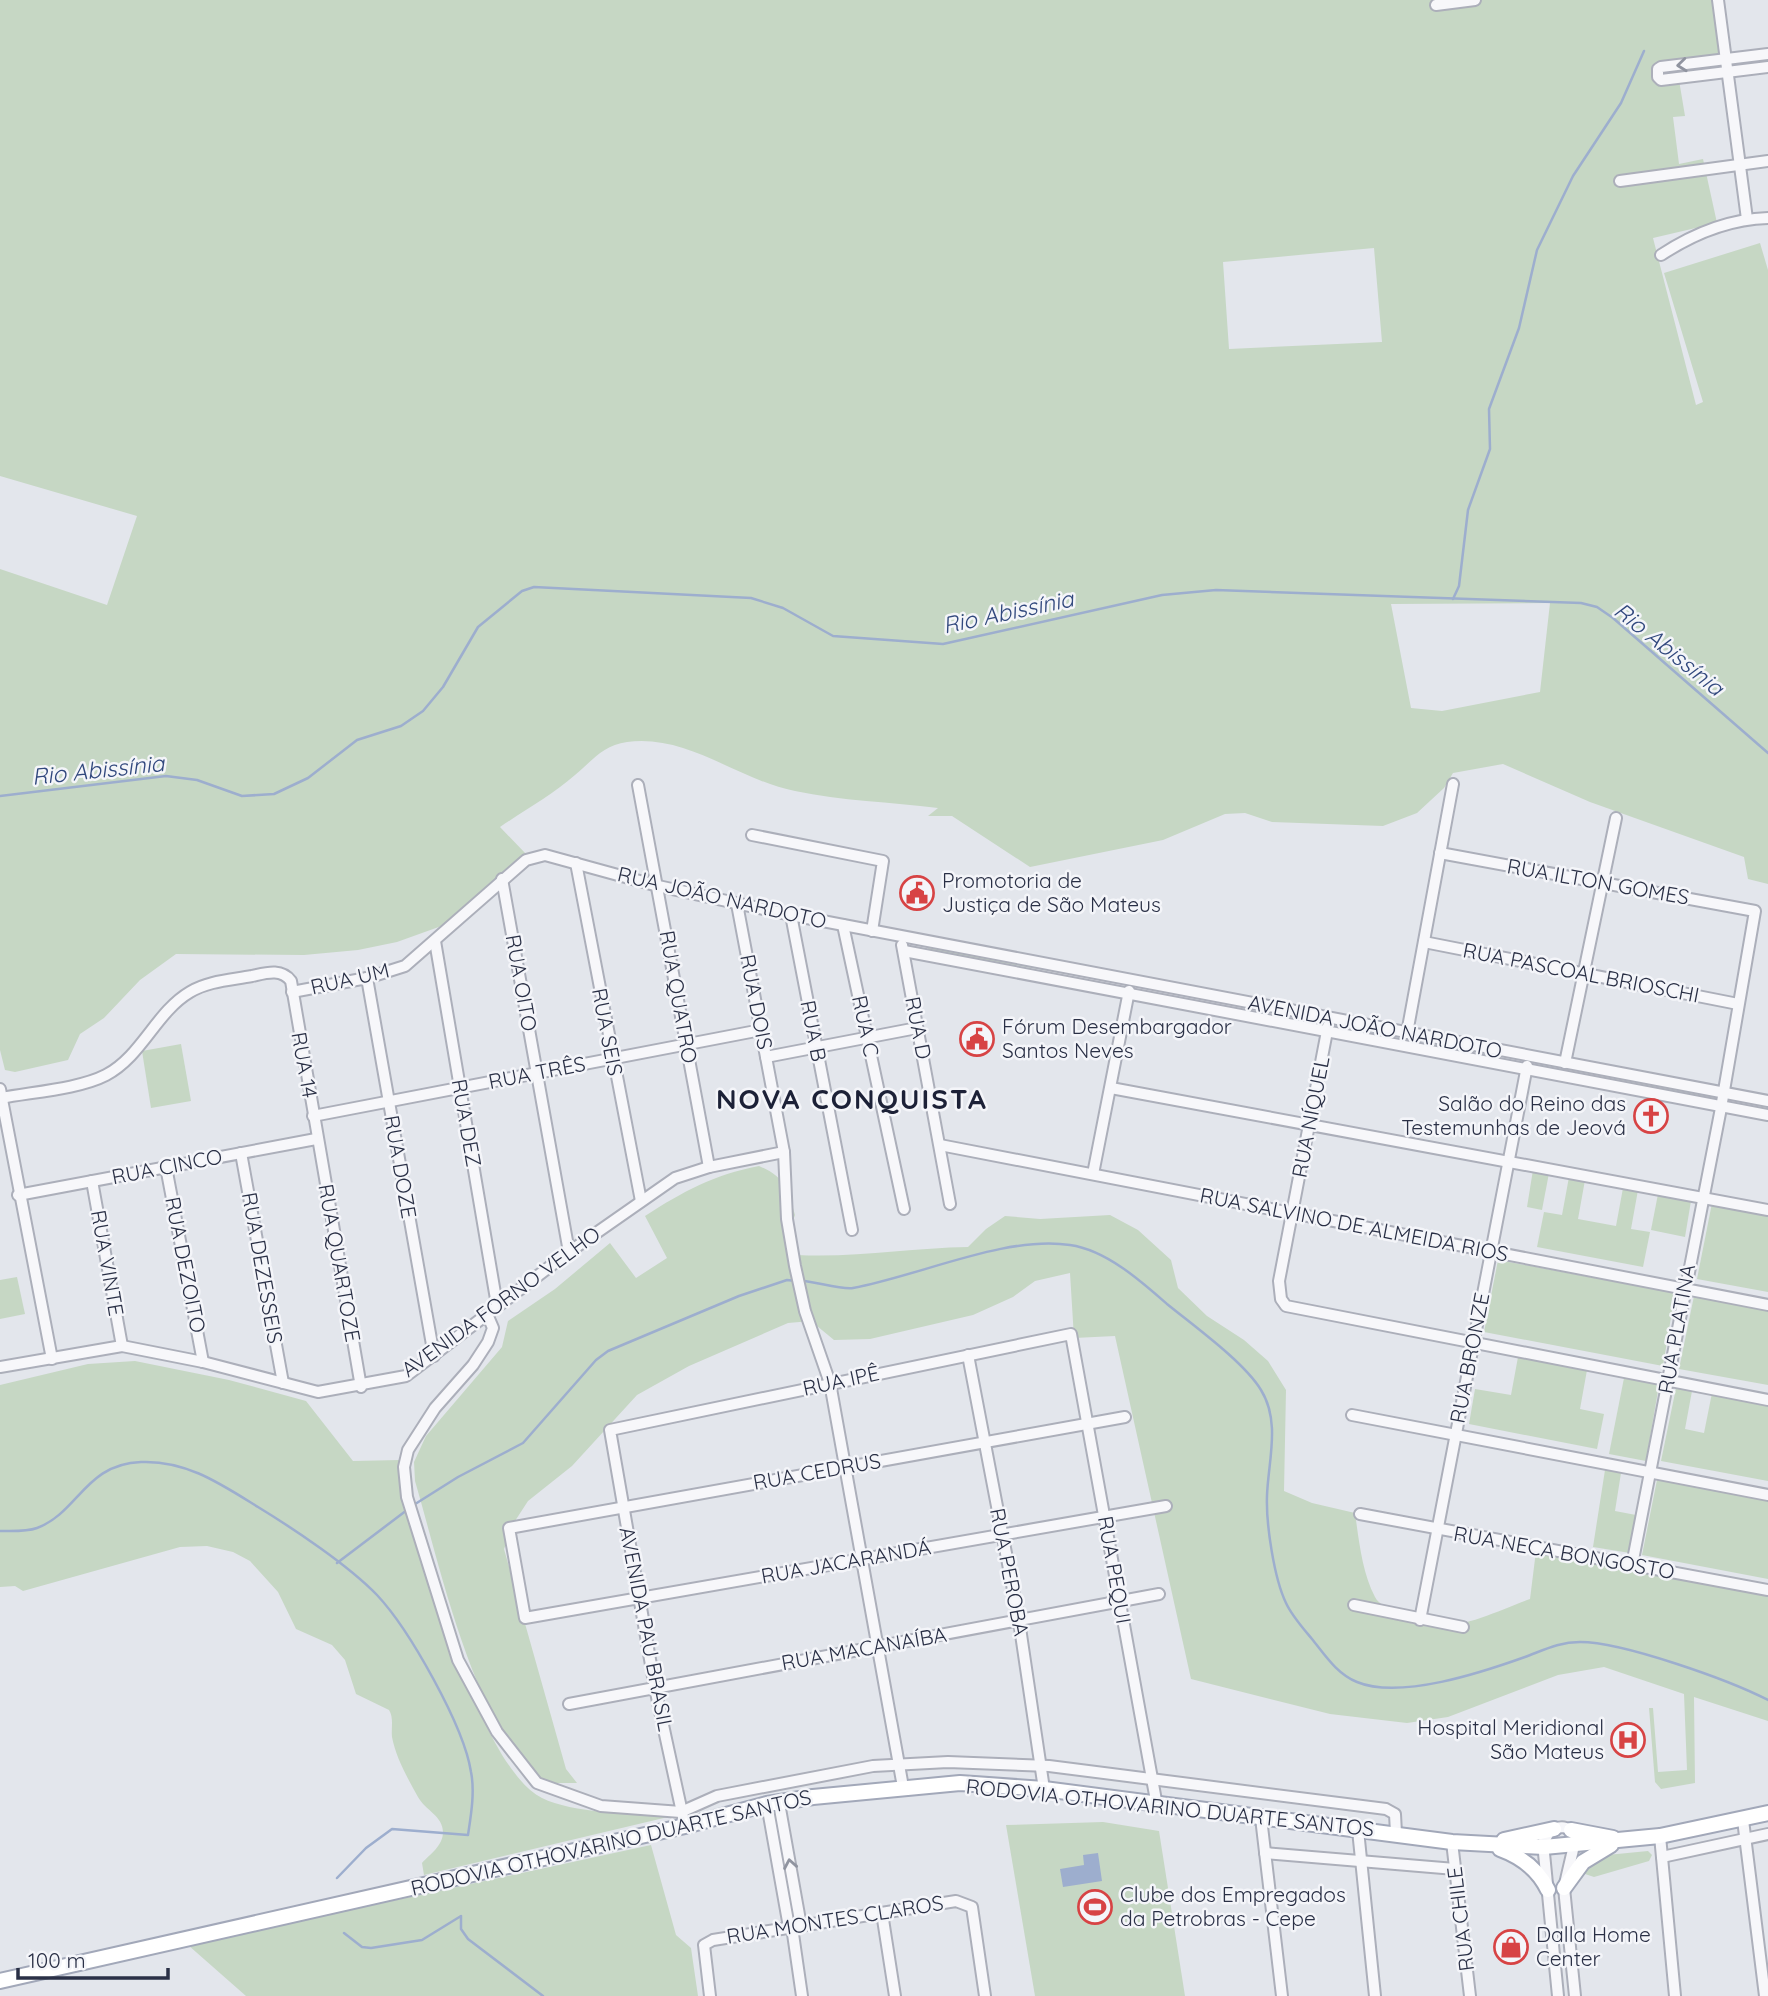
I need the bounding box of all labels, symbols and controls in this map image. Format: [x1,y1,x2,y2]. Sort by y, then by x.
one-way arrow [1676,57,1688,72]
water label: Rio Abissínia [940,583,1077,640]
water label: Rio Abissínia [1609,596,1731,702]
water label: Rio Abissínia [30,748,167,791]
street label: RUA ILTON GOMES [1505,852,1691,910]
street label: RUA JOÃO NARDOTO [615,860,829,934]
place label: Promotoria de Justiça de São Mateus [942,867,1161,917]
public building icon: Promotoria de Justiça de São Mateus [898,874,936,912]
street label: RUA QUATRO [655,928,703,1065]
street label: RUA OITO [501,932,543,1033]
street label: RUA PASCOAL BRIOSCHI [1461,936,1702,1008]
street label: RUA DOIS [735,952,779,1052]
street label: RUA UM [308,956,392,1000]
street label: RUA SEIS [587,986,629,1078]
street label: AVENIDA JOÃO NARDOTO [1246,989,1504,1063]
street label: RUA C [847,993,885,1059]
street label: RUA D [900,994,938,1061]
street label: RUA B [795,998,833,1064]
place label: Fórum Desembargador Santos Neves [1002,1013,1232,1063]
public building icon: Fórum Desembargador Santos Neves [958,1020,996,1058]
street label: RUA 14 [286,1030,324,1100]
street label: RUA TRÊS [486,1050,588,1094]
street label: RUA NÍQUEL [1286,1054,1335,1180]
street label: RUA DEZ [446,1077,487,1169]
district label: NOVA CONQUISTA [716,1081,988,1116]
place label: Salão do Reino das Testemunhas de Jeová [1401,1090,1626,1140]
church icon: Salão do Reino das Testemunhas de Jeová [1632,1097,1670,1135]
street label: RUA DOZE [379,1113,423,1220]
street label: RUA CINCO [109,1143,224,1189]
street label: RUA SALVINO DE ALMEIDA RIOS [1198,1181,1511,1267]
street label: RUA QUARTOZE [313,1182,367,1344]
street label: RUA DEZESSEIS [237,1190,289,1345]
street label: RUA DEZOITO [160,1195,212,1335]
street label: RUA VINTE [86,1208,130,1318]
street label: AVENIDA FORNO VELHO [396,1220,605,1382]
street label: RUA PLATINA [1652,1262,1700,1396]
street label: RUA BRONZE [1444,1290,1494,1425]
street label: RUA IPÊ [800,1359,882,1401]
street label: RUA CEDRUS [751,1447,883,1495]
street label: RUA PEROBA [985,1506,1035,1638]
street label: RUA PEQUI [1093,1514,1137,1626]
street label: RUA NECA BONGOSTO [1452,1520,1677,1584]
street label: AVENIDA PAU BRASIL [614,1524,680,1733]
street label: RUA JACARANDÁ [759,1533,933,1589]
street label: RUA MACANAÍBA [779,1621,949,1675]
place label: Hospital Meridional São Mateus [1417,1714,1604,1764]
hospital icon: Hospital Meridional São Mateus [1609,1721,1647,1759]
street label: RODOVIA OTHOVARINO DUARTE SANTOS [965,1773,1376,1841]
street label: RODOVIA OTHOVARINO DUARTE SANTOS [408,1783,814,1901]
one-way arrow [783,1858,798,1870]
street label: RUA CHILE [1441,1865,1479,1973]
place label: Clube dos Empregados da Petrobras - Cepe [1120,1881,1346,1931]
sports icon: Clube dos Empregados da Petrobras - Cepe [1076,1888,1114,1926]
street label: RUA MONTES CLAROS [725,1889,945,1949]
place label: Dalla Home Center [1536,1921,1651,1971]
shop icon: Dalla Home Center [1492,1928,1530,1966]
scale bar [18,1937,168,1981]
text: 100 m [28,1947,86,1973]

